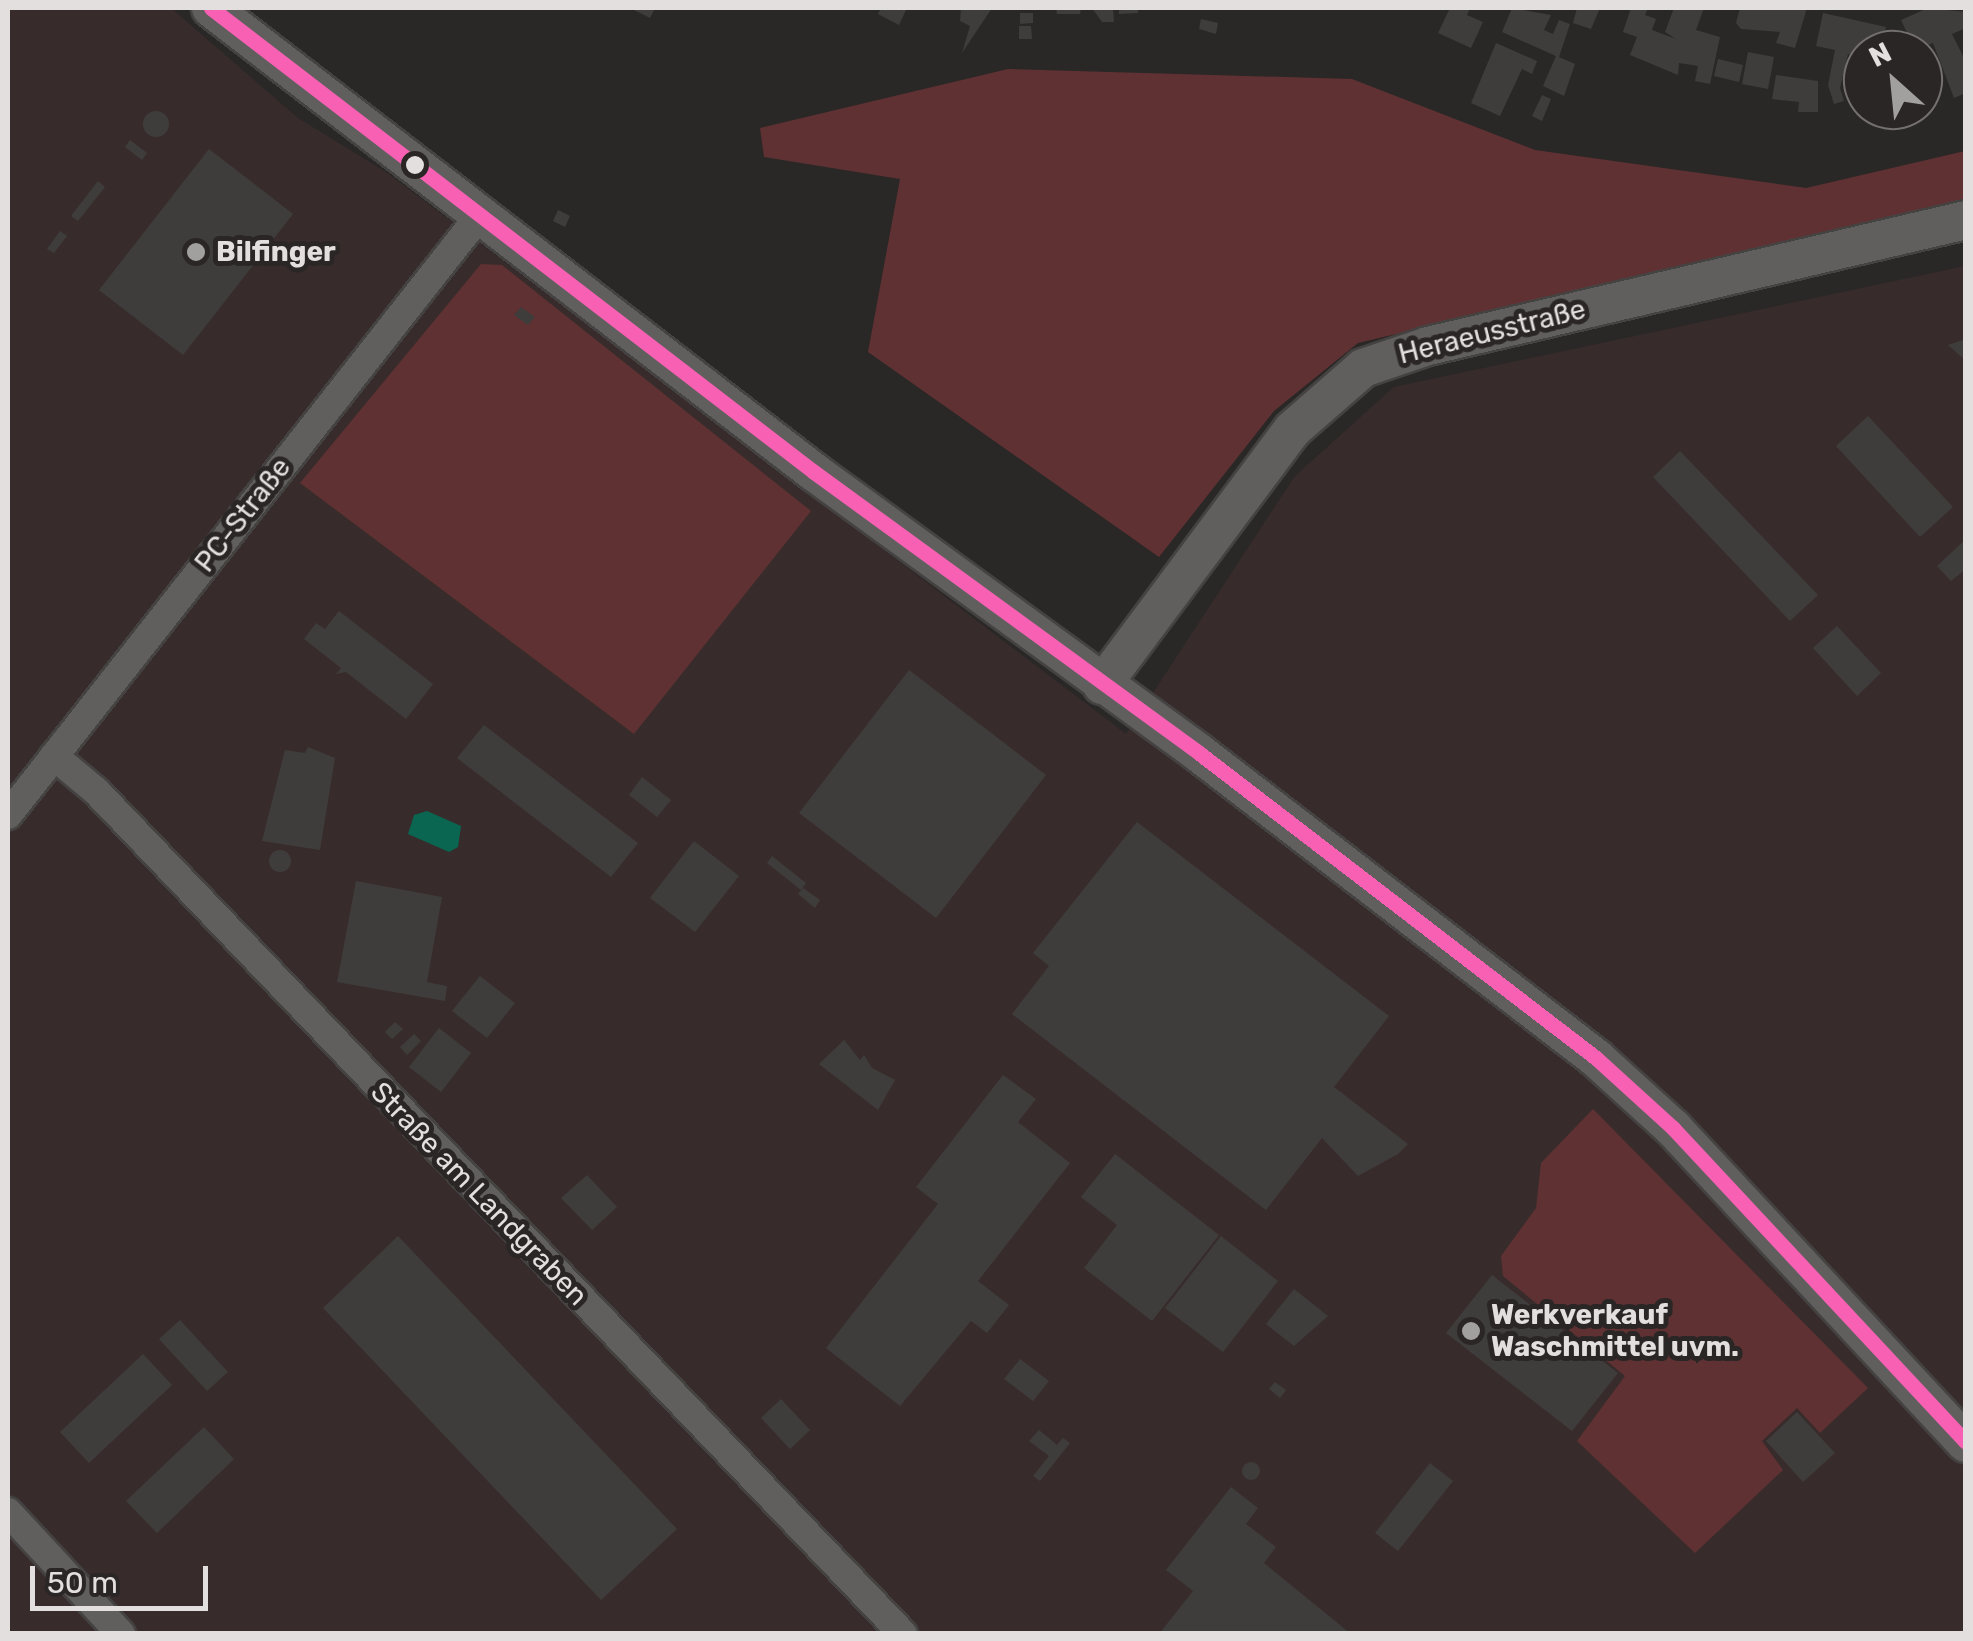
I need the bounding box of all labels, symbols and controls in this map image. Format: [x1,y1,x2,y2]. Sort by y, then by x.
north arrow [1843,30,1943,130]
text: N [1864,35,1897,74]
unlabelled marker [405,155,425,175]
place label: Bilfinger [216,235,336,269]
marker: Bilfinger [185,241,207,263]
street label: Heraeusstraße [1395,293,1589,371]
street label: PC-Straße [188,451,298,579]
street label: Straße am Landgraben [364,1075,594,1313]
place label: Werkverkauf Waschmittel uvm. [1491,1298,1739,1364]
marker: Werkverkauf Waschmittel uvm. [1460,1320,1482,1342]
scale bar [35,1546,212,1608]
text: 50 m [47,1565,118,1601]

